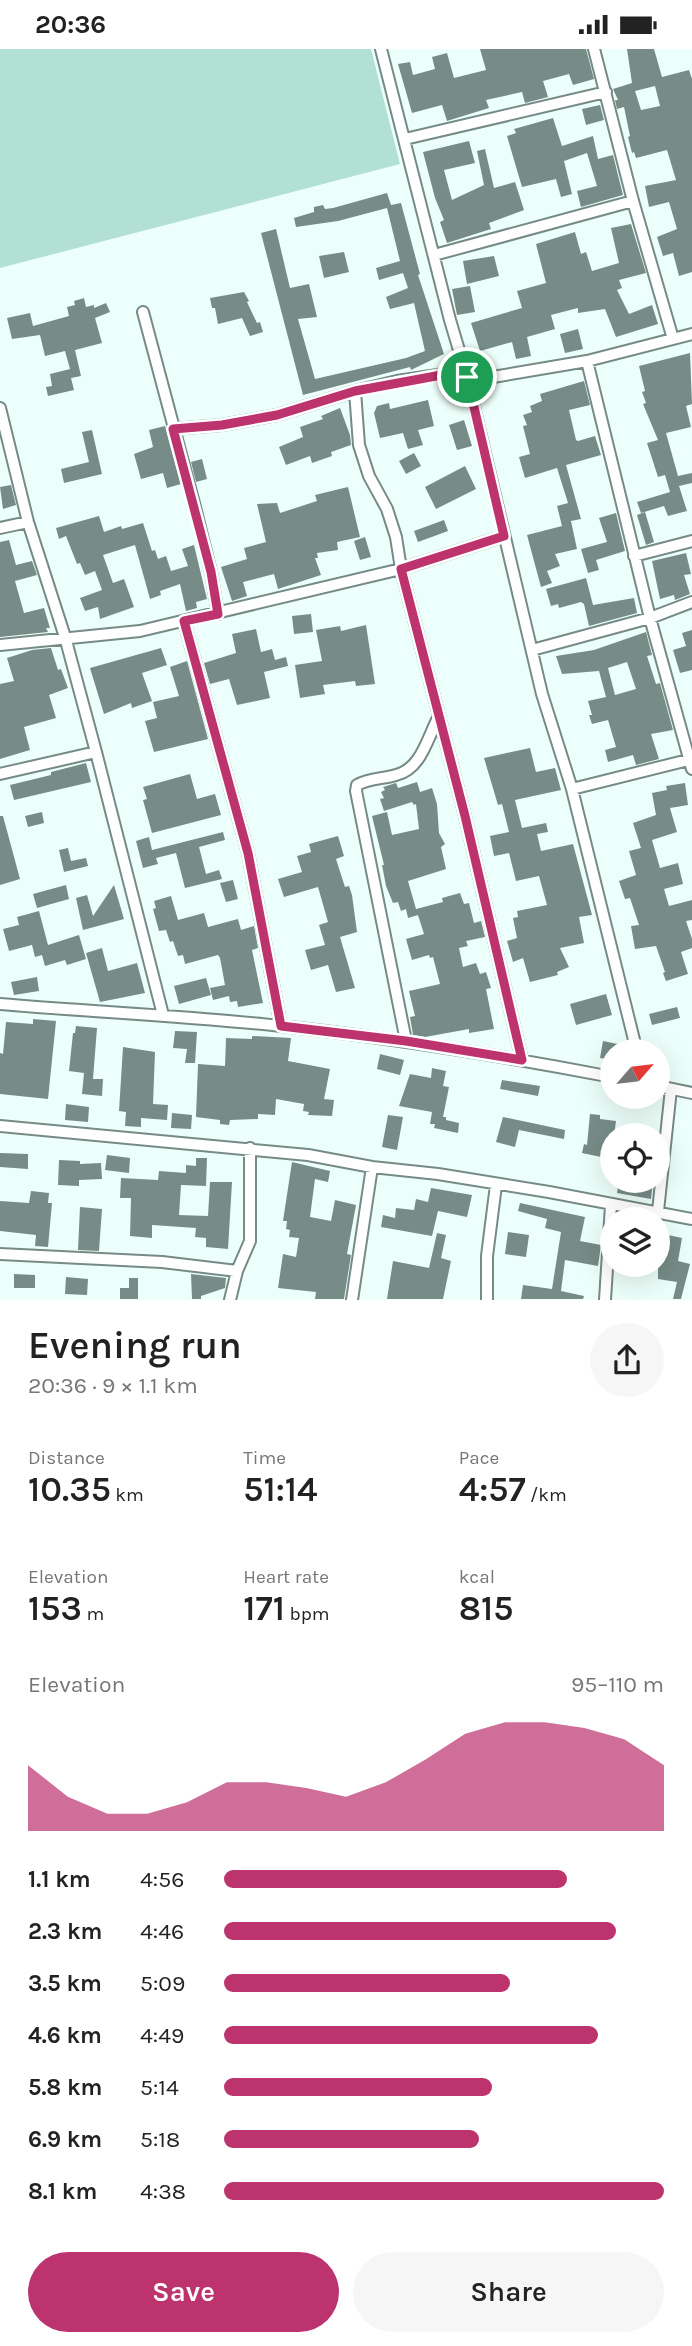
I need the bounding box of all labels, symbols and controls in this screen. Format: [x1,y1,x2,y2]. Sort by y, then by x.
text: 20:36 [35,9,106,40]
pin [437,347,497,407]
icon: arrive [448,358,486,396]
north arrow [600,1039,670,1109]
map controls [600,1039,670,1277]
button: locate [600,1123,670,1193]
button: layers [600,1207,670,1277]
text: Evening run [28,1323,242,1368]
button: share [590,1323,664,1397]
text: 20:36 · 9 × 1.1 km [28,1372,198,1399]
text: Distance [28,1447,105,1469]
text: Time [243,1447,286,1469]
text: Pace [459,1447,499,1469]
text: 10.35 [28,1469,111,1510]
text: 51:14 [243,1469,318,1510]
text: 4:57 [459,1469,526,1510]
text: km [111,1484,144,1506]
text: /km [526,1484,567,1506]
text: Elevation [28,1566,108,1588]
text: Heart rate [243,1566,329,1588]
text: kcal [459,1566,495,1588]
text: 153 [28,1588,82,1629]
text: 171 [243,1588,285,1629]
text: 815 [459,1588,513,1629]
text: m [82,1603,104,1625]
text: bpm [285,1603,330,1625]
text: Elevation [28,1671,125,1698]
text: 95–110 m [571,1671,664,1698]
text: 1.1 km [28,1866,91,1893]
text: 4:56 [140,1866,184,1893]
text: 2.3 km [28,1918,102,1945]
text: 4:46 [140,1918,184,1945]
text: 3.5 km [28,1970,102,1997]
text: 5:09 [140,1970,185,1997]
text: 4.6 km [28,2022,102,2049]
text: 4:49 [140,2022,184,2049]
text: 5.8 km [28,2074,102,2101]
text: 5:14 [140,2074,179,2101]
text: 6.9 km [28,2126,102,2153]
text: 5:18 [140,2126,180,2153]
text: 8.1 km [28,2178,97,2205]
text: 4:38 [140,2178,186,2205]
button: Save [28,2252,339,2332]
button: Share [353,2252,664,2332]

